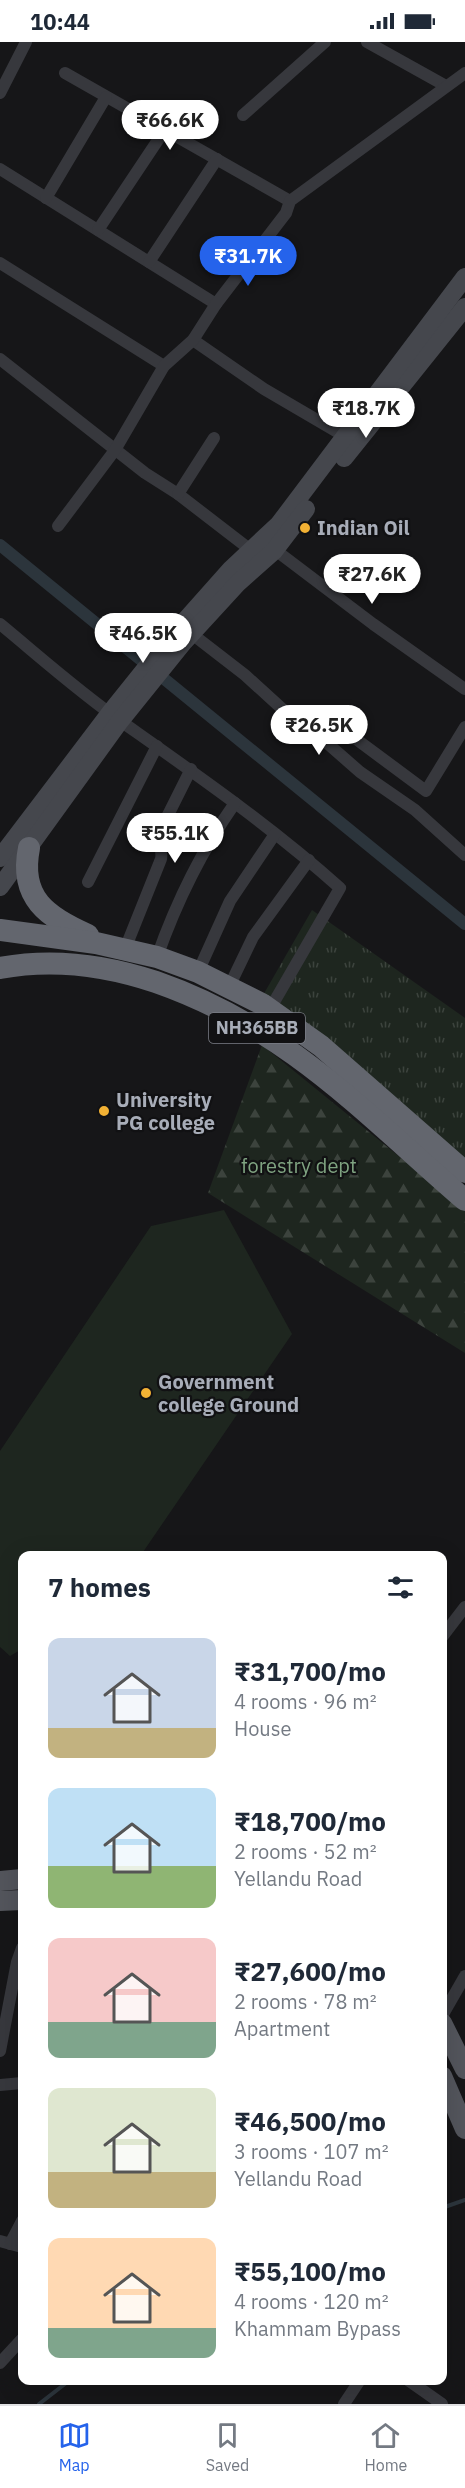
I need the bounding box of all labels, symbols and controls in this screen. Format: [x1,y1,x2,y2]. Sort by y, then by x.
text: 10:44 [30,7,90,36]
pin: ₹66.6K [121,100,219,151]
text: ₹66.6K [136,106,204,133]
pin: ₹31.7K [199,236,297,287]
text: ₹31.7K [214,242,282,269]
pin: ₹18.7K [317,388,415,439]
text: ₹18.7K [332,394,400,421]
place label: Indian Oil [317,514,410,541]
marker: Indian Oil [298,521,312,535]
pin: ₹27.6K [323,554,421,605]
text: ₹27.6K [338,560,406,587]
pin: ₹46.5K [94,613,192,664]
text: ₹46.5K [109,619,177,646]
pin: ₹26.5K [270,705,368,756]
text: ₹26.5K [285,711,353,738]
pin: ₹55.1K [126,813,224,864]
text: ₹55.1K [141,819,209,846]
road number: NH365BB [209,1013,305,1043]
place label: University PG college [116,1086,215,1136]
marker: University PG college [97,1104,111,1118]
park label: forestry dept [241,1152,357,1179]
place label: Government college Ground [158,1368,299,1418]
marker: Government college Ground [139,1386,153,1400]
text: 7 homes [48,1570,151,1604]
icon: filters [384,1571,417,1604]
text: ₹31,700/mo [234,1654,386,1688]
icon: home [96,1662,168,1734]
text: 4 rooms · 96 m² [234,1688,377,1715]
text: House [234,1715,291,1742]
text: ₹18,700/mo [234,1804,386,1838]
icon: home [96,1812,168,1884]
text: 2 rooms · 52 m² [234,1838,377,1865]
text: Yellandu Road [234,1865,362,1892]
text: ₹27,600/mo [234,1954,386,1988]
icon: home [96,1962,168,2034]
text: 2 rooms · 78 m² [234,1988,377,2015]
text: Apartment [234,2015,330,2042]
text: ₹46,500/mo [234,2104,386,2138]
icon: home [96,2112,168,2184]
text: 3 rooms · 107 m² [234,2138,389,2165]
text: Yellandu Road [234,2165,362,2192]
text: ₹55,100/mo [234,2254,386,2288]
icon: home [96,2262,168,2334]
text: 4 rooms · 120 m² [234,2288,389,2315]
text: Khammam Bypass [234,2315,401,2342]
tab: Map [58,2419,91,2475]
tab: Saved [206,2419,249,2475]
tab: Home [364,2419,407,2475]

